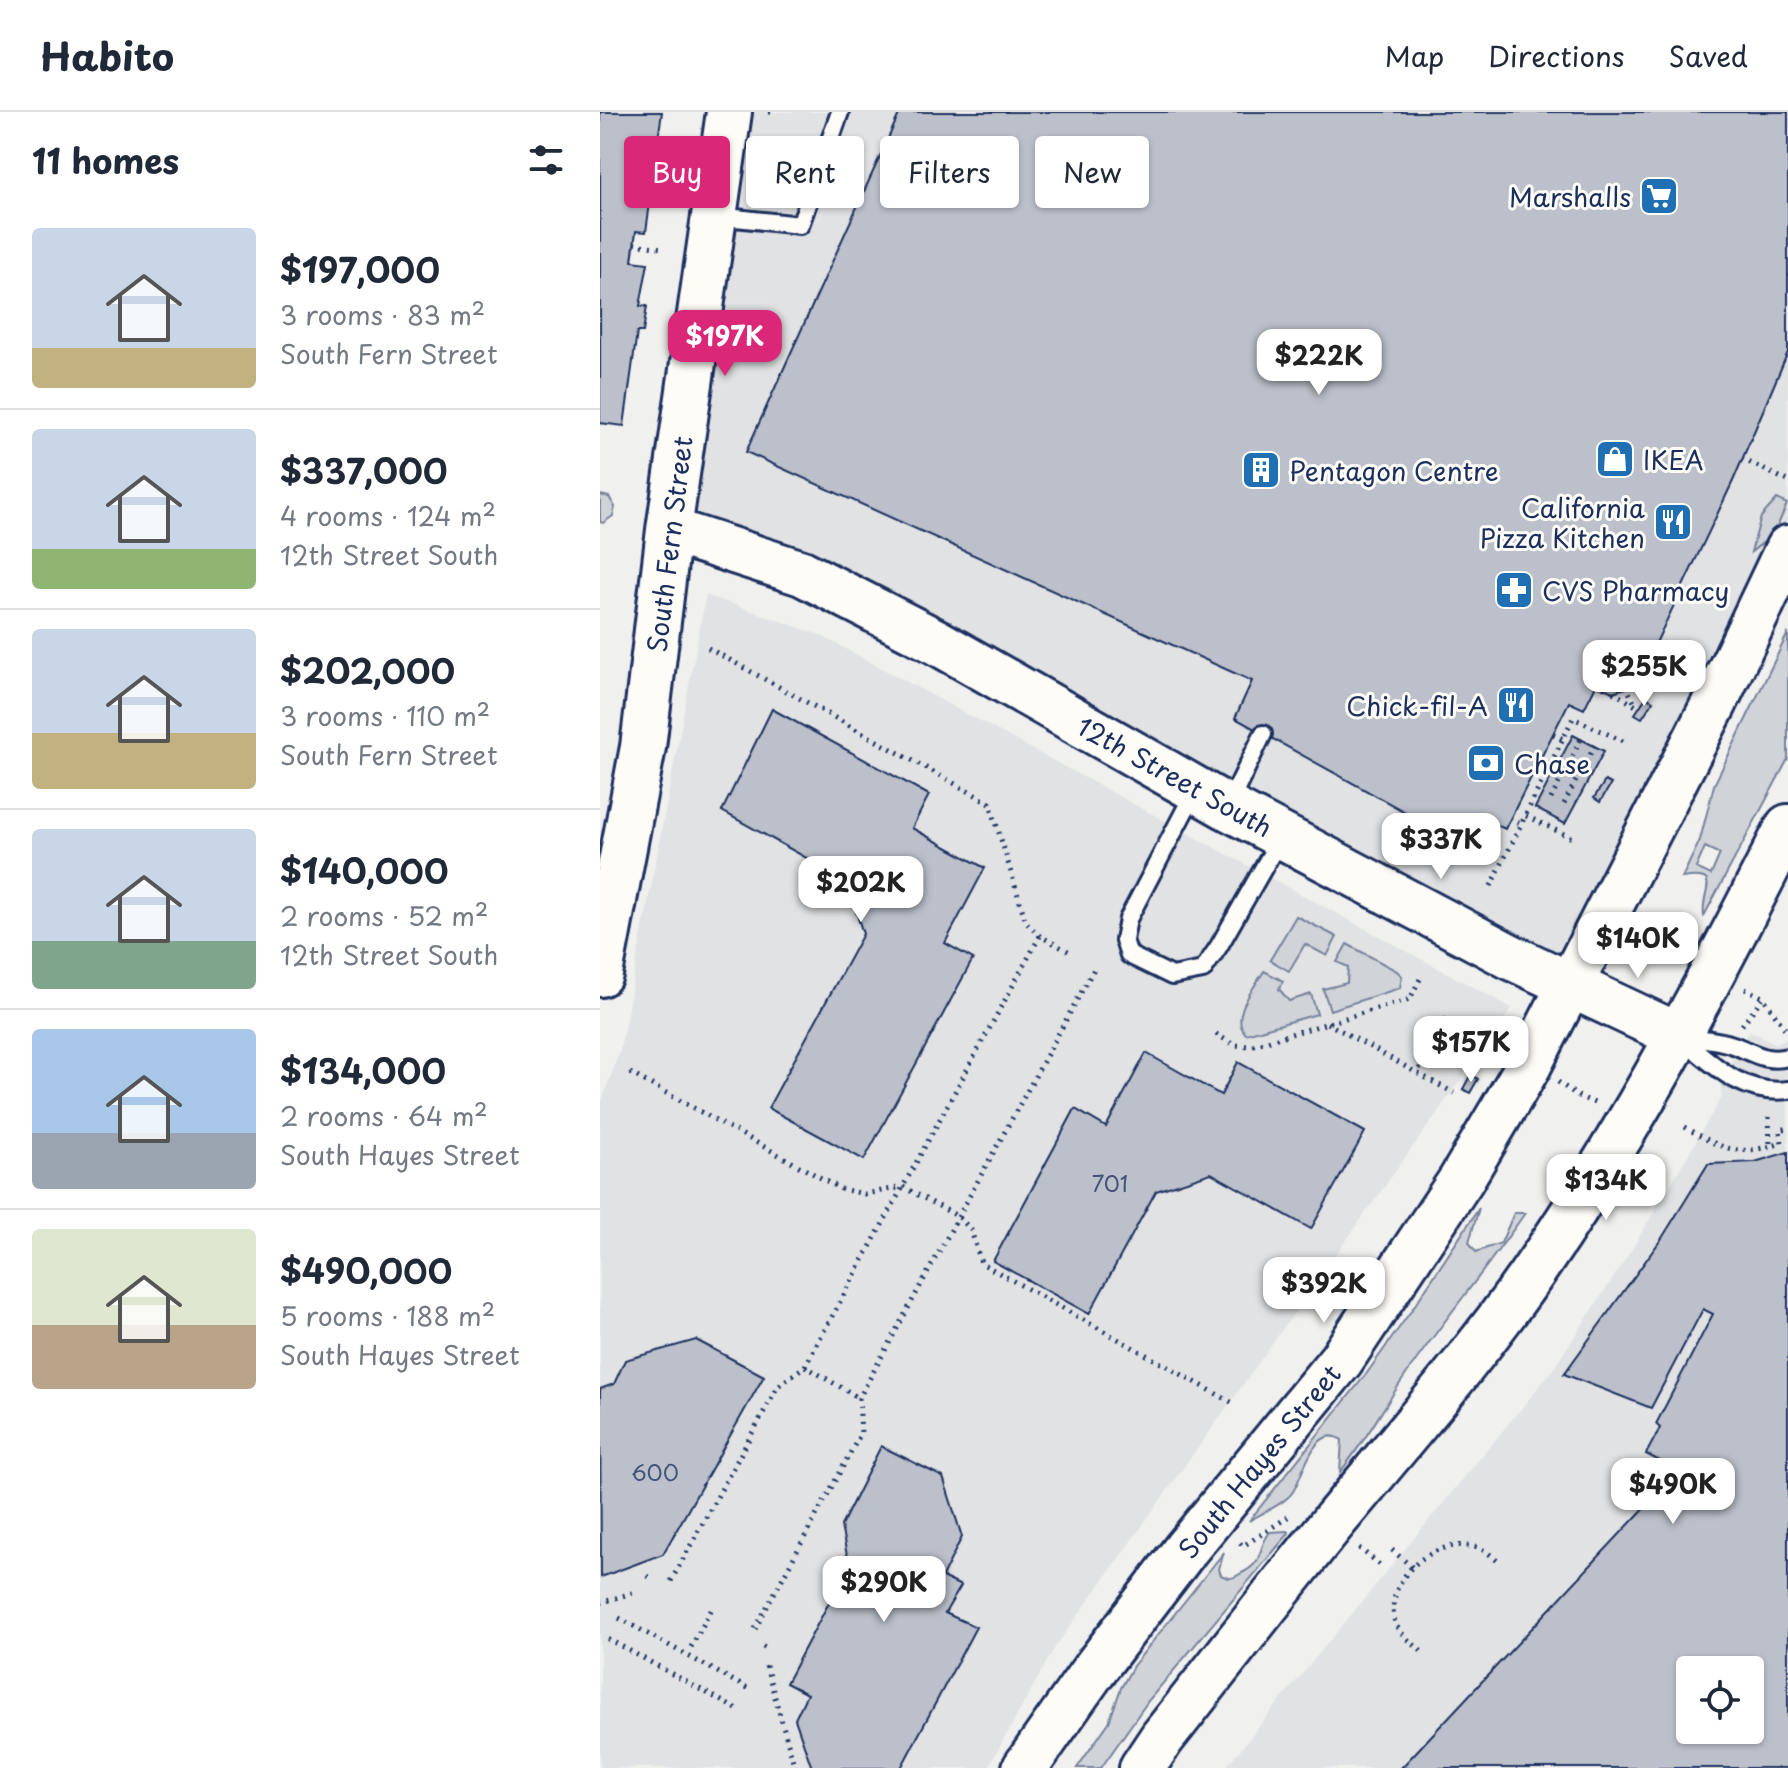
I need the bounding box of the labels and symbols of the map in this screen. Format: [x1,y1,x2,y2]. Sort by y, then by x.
supermarket icon: Marshalls [1638,175,1680,217]
place label: Marshalls [1509,177,1631,216]
pin: $197K [669,310,781,378]
pin: $222K [1263,329,1375,397]
street label: South Fern Street [636,434,702,654]
shop icon: IKEA [1594,438,1636,480]
place label: IKEA [1643,440,1703,479]
building icon: Pentagon Centre [1240,449,1282,491]
place label: Pentagon Centre [1289,451,1499,490]
place label: California Pizza Kitchen [1480,488,1645,557]
restaurant icon: California Pizza Kitchen [1652,501,1694,543]
pharmacy icon: CVS Pharmacy [1493,569,1535,611]
place label: CVS Pharmacy [1542,571,1730,610]
pin: $255K [1588,640,1700,708]
restaurant icon: Chick-fil-A [1495,684,1537,726]
place label: Chick-fil-A [1346,686,1488,725]
street label: 12th Street South [1070,706,1280,846]
bank icon: Chase [1465,742,1507,784]
place label: Chase [1514,744,1590,783]
pin: $337K [1385,813,1497,881]
pin: $202K [805,856,917,924]
pin: $140K [1582,912,1694,980]
pin: $157K [1415,1016,1527,1084]
pin: $134K [1550,1154,1662,1222]
house number: 701 [1092,1166,1128,1199]
pin: $392K [1268,1257,1380,1325]
street label: South Hayes Street [1168,1356,1350,1566]
house number: 600 [631,1455,679,1488]
pin: $490K [1617,1458,1729,1526]
pin: $290K [828,1556,940,1624]

